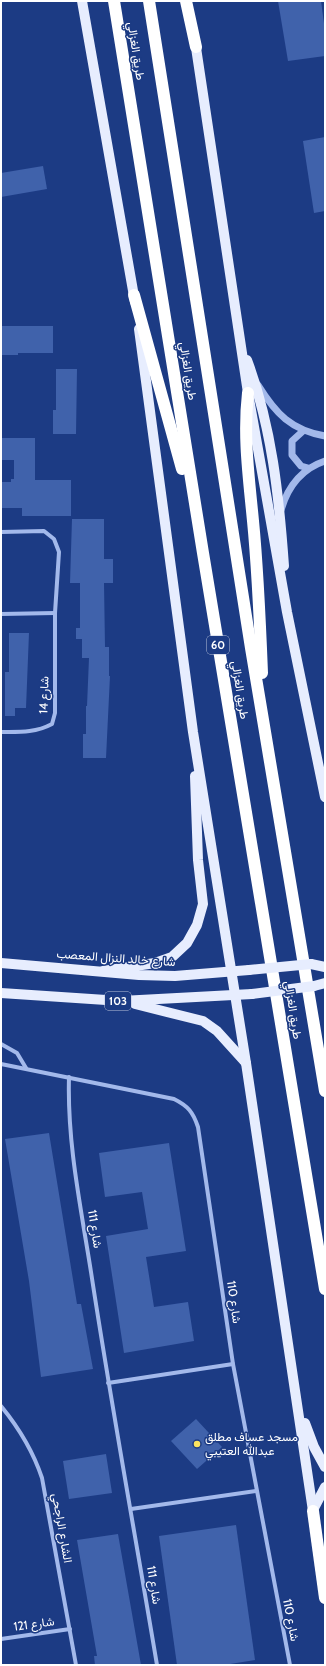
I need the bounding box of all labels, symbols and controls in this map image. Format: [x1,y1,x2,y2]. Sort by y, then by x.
street label: طريق الغزالي [122,21,149,82]
street label: طريق الغزالي [174,341,201,402]
road number: 60 [207,636,229,654]
street label: طريق الغزالي [226,660,253,721]
street label: شارع 14 [35,676,54,714]
street label: شارع خالد النزال المعصب [56,946,176,971]
street label: طريق الغزالي [279,980,306,1041]
road number: 103 [105,992,131,1010]
street label: شارع 111 [83,1209,106,1249]
street label: شارع 110 [222,1280,245,1325]
place label: مسجد عساف مطلق عبدالله العتيبي [205,1429,298,1461]
marker: مسجد عساف مطلق عبدالله العتيبي [192,1439,202,1449]
street label: الشارع الراجحي [46,1492,76,1564]
street label: شارع 111 [142,1565,165,1605]
street label: شارع 110 [278,1597,303,1643]
street label: شارع 121 [13,1613,56,1636]

